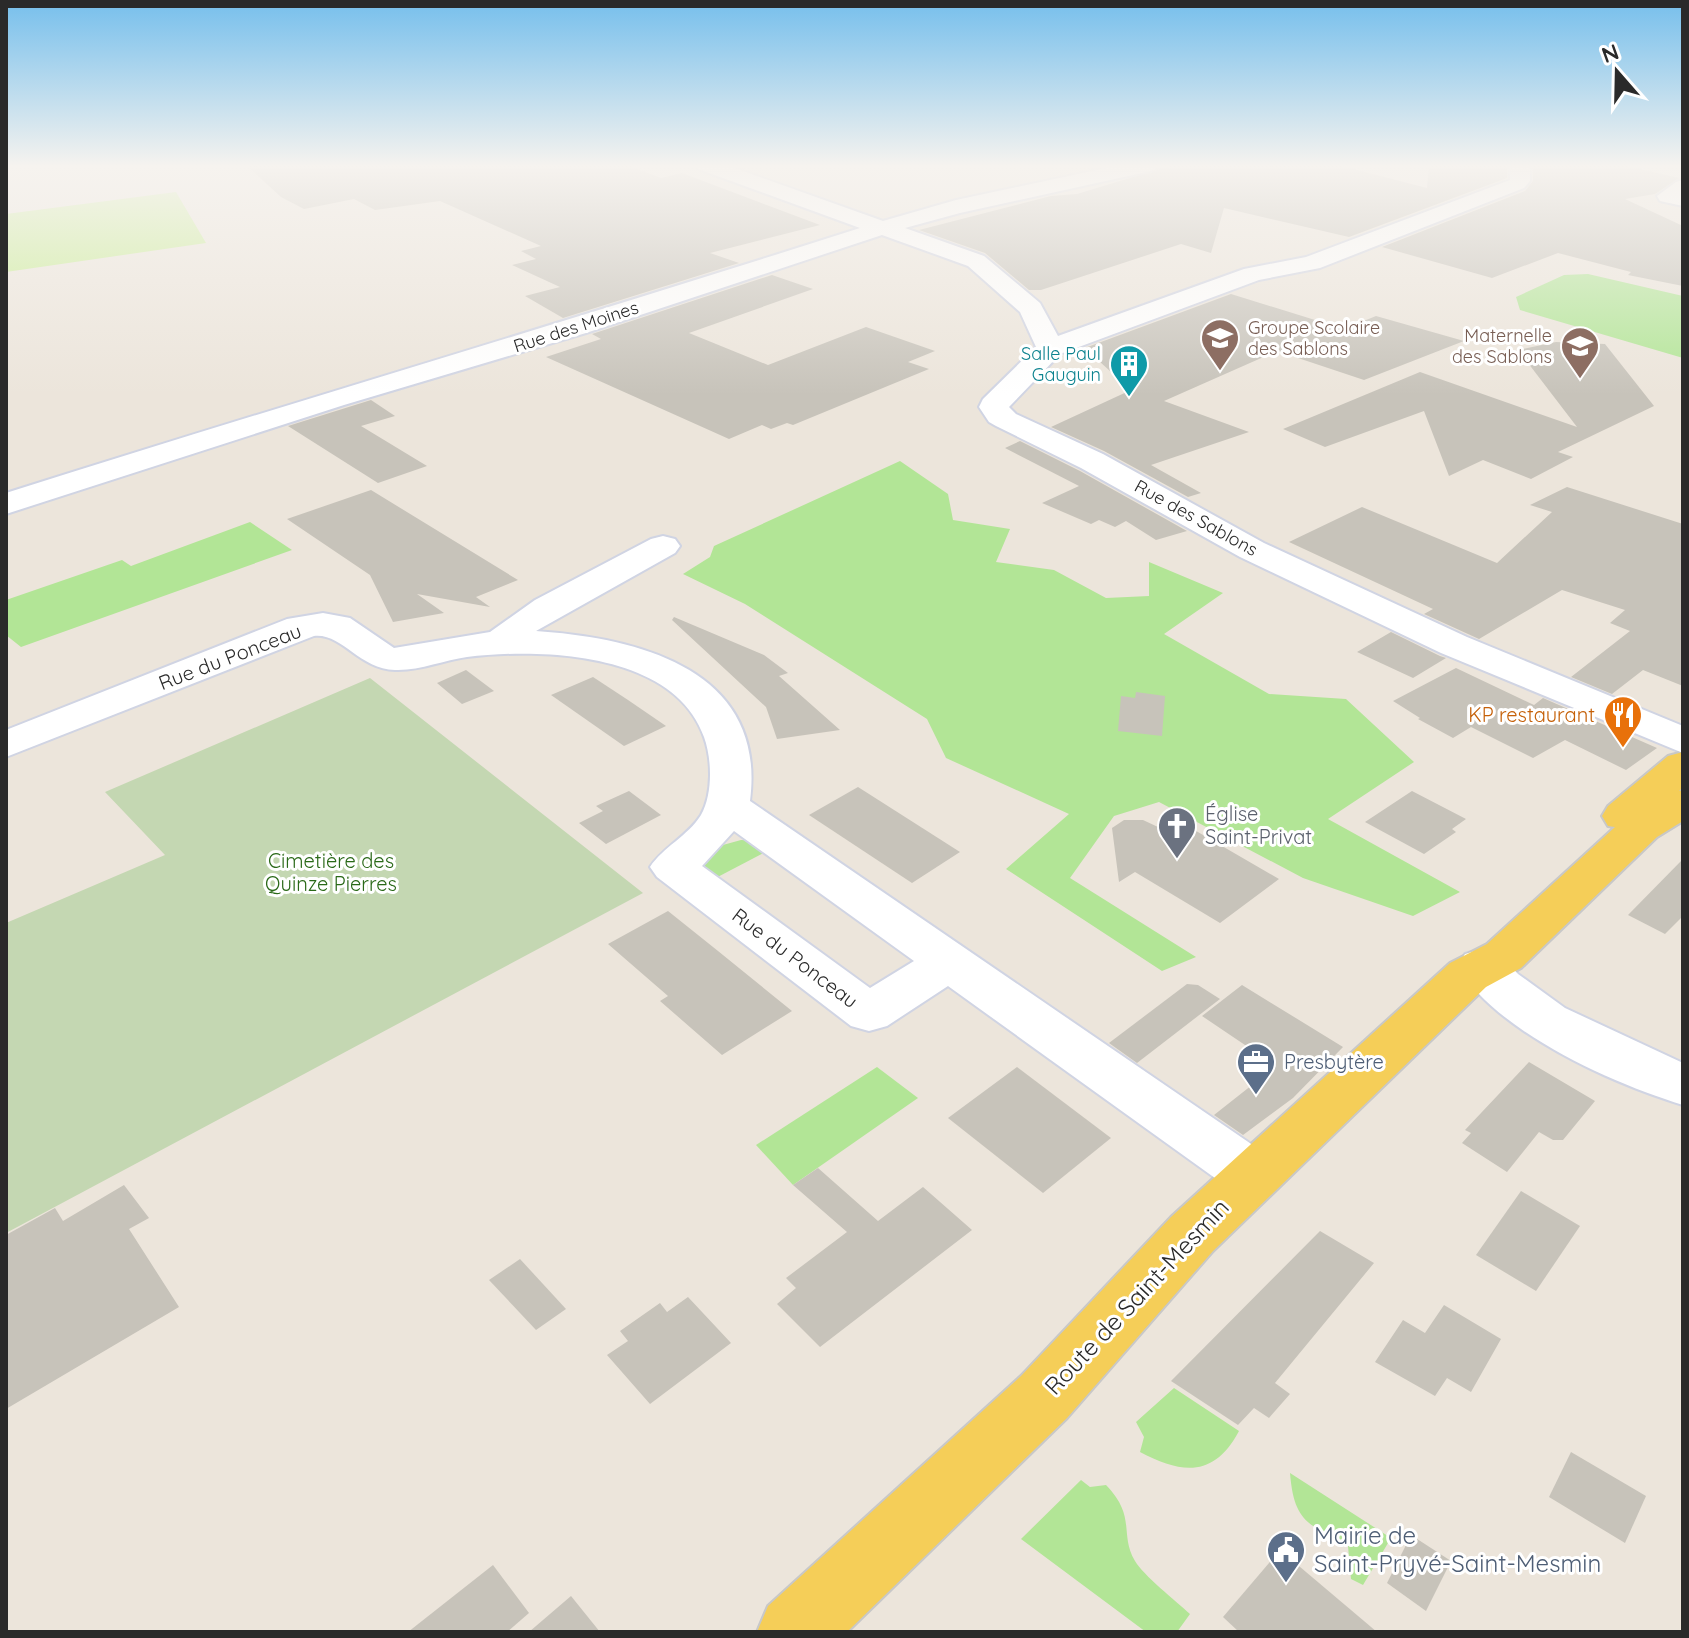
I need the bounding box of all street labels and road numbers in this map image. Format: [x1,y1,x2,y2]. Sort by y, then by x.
street label: Rue des Moines [510,295,641,358]
street label: Rue des Sablons [1131,474,1262,561]
street label: Rue du Ponceau [155,618,305,695]
street label: Rue du Ponceau [727,902,863,1013]
street label: Route de Saint-Mesmin [1038,1192,1235,1401]

